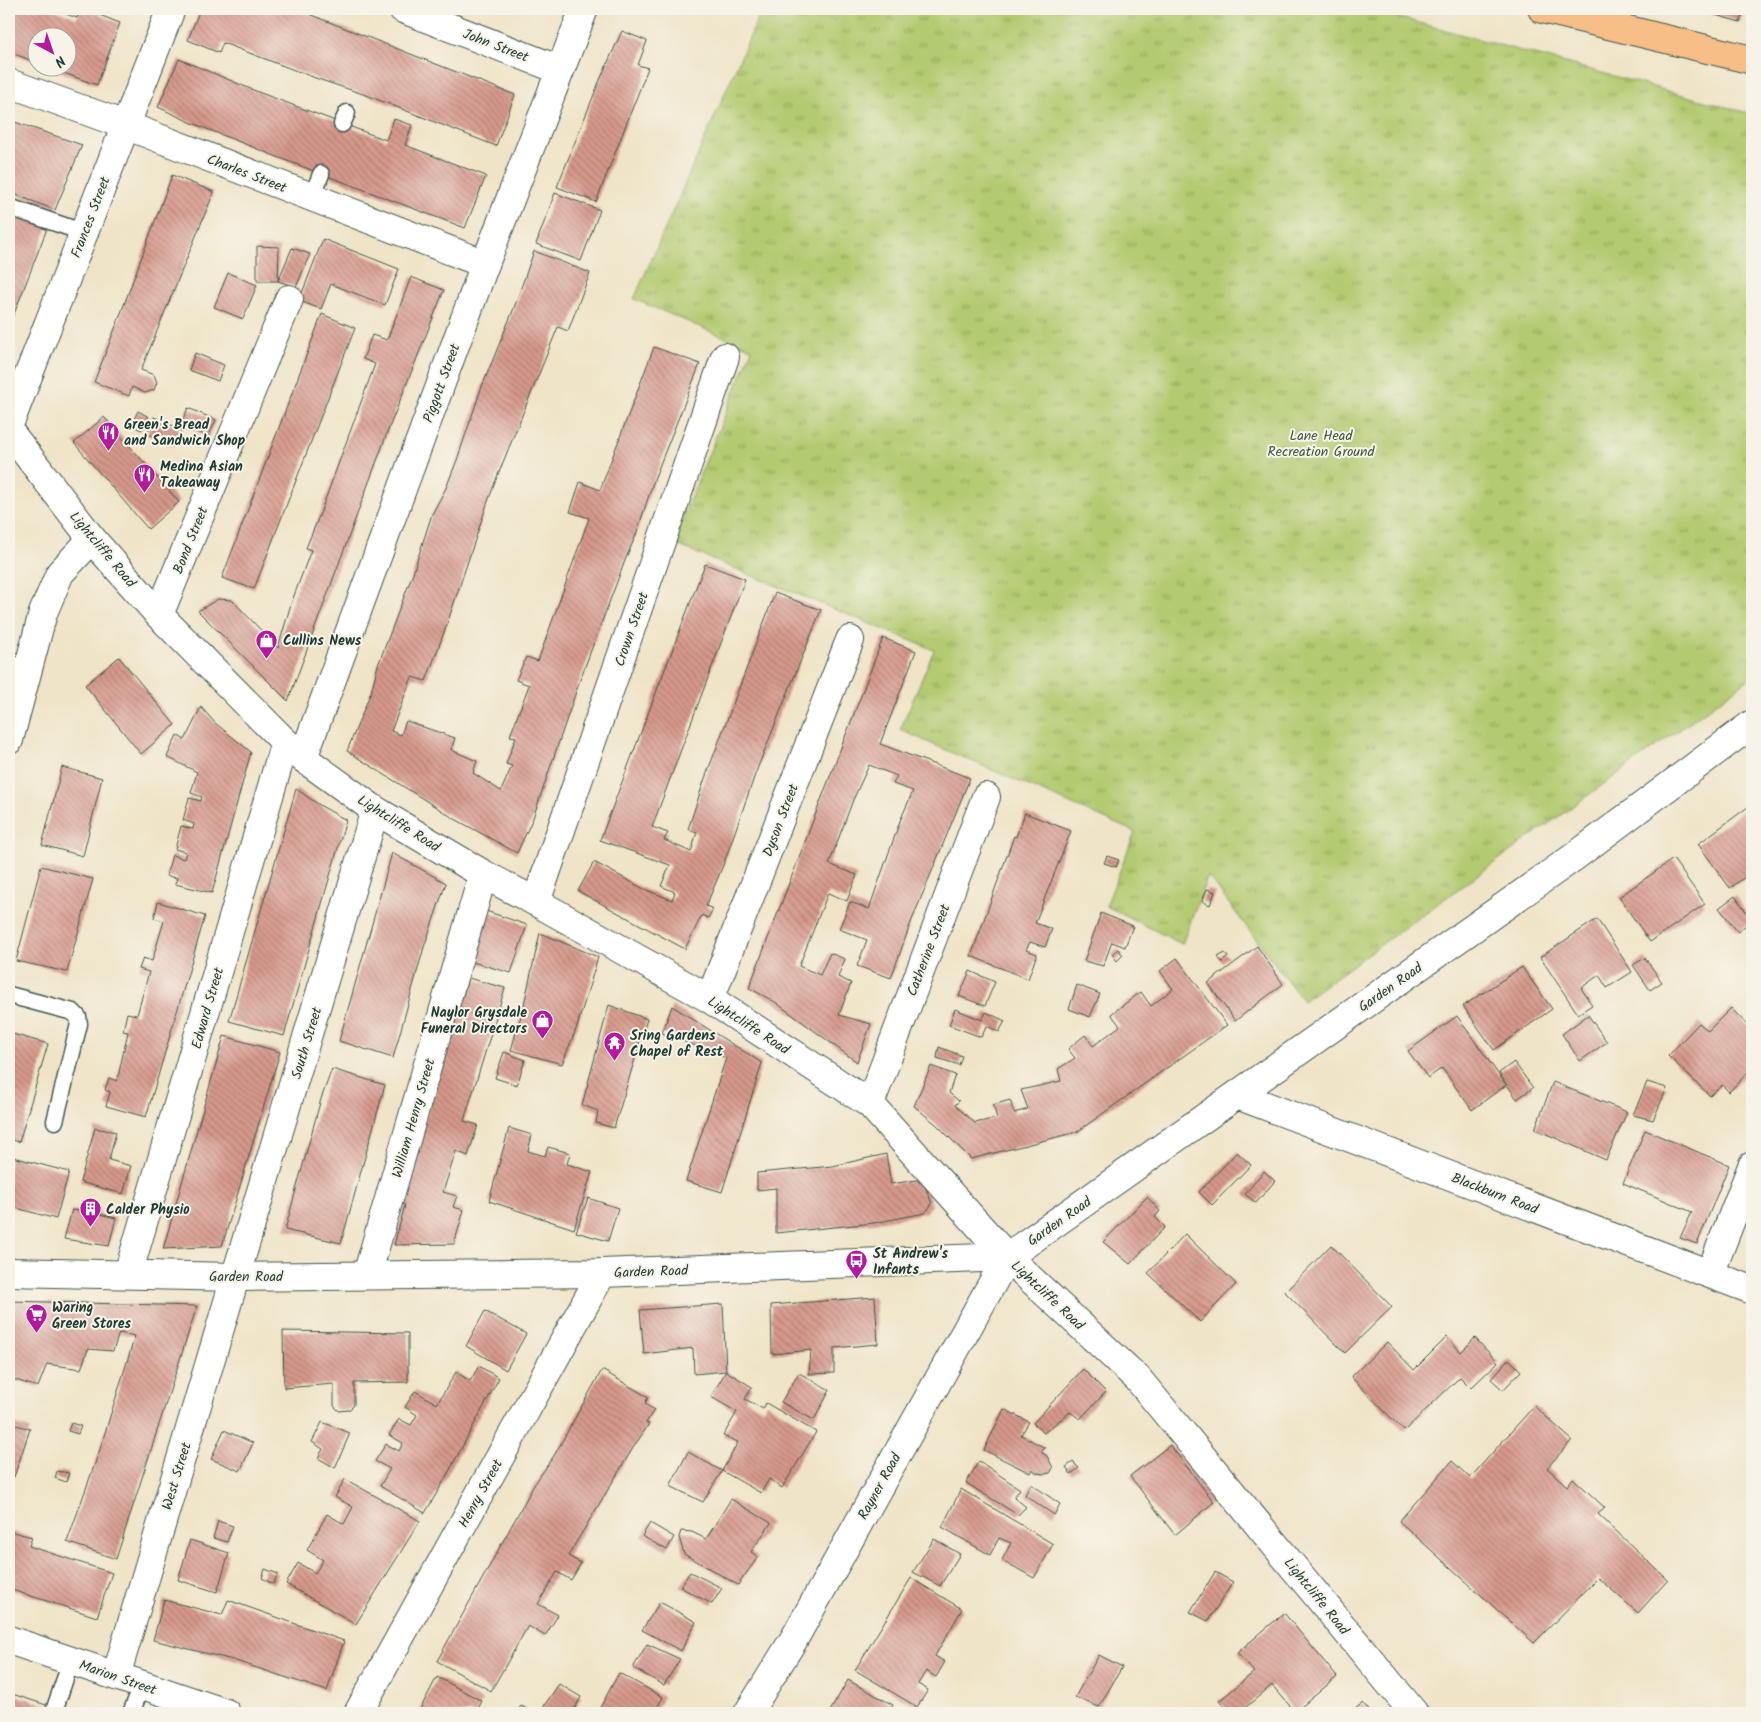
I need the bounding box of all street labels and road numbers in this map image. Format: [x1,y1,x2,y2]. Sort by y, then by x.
street label: John Street [459,23,532,69]
street label: Charles Street [204,149,290,199]
street label: Frances Street [65,173,117,261]
street label: Piggott Street [417,340,467,426]
street label: Bond Street [167,503,215,577]
street label: Lightcliffe Road [64,507,142,594]
street label: Crown Street [609,589,655,669]
street label: Dyson Street [757,780,805,860]
street label: Lightcliffe Road [353,790,445,859]
street label: Catherine Street [901,901,957,1000]
street label: Garden Road [1354,957,1428,1018]
street label: Edward Street [186,964,230,1052]
street label: Lightcliffe Road [703,991,795,1061]
street label: South Street [286,1004,329,1082]
street label: William Henry Street [386,1055,442,1181]
street label: Blackburn Road [1448,1167,1542,1221]
street label: Garden Road [1023,1191,1097,1252]
street label: Lightcliffe Road [1005,1256,1090,1337]
street label: Garden Road [614,1260,690,1284]
street label: Garden Road [209,1266,284,1288]
street label: West Street [156,1439,198,1513]
street label: Rayner Road [852,1448,908,1524]
street label: Henry Street [453,1455,509,1532]
street label: Lightcliffe Road [1278,1553,1355,1641]
street label: Marion Street [76,1654,160,1702]

